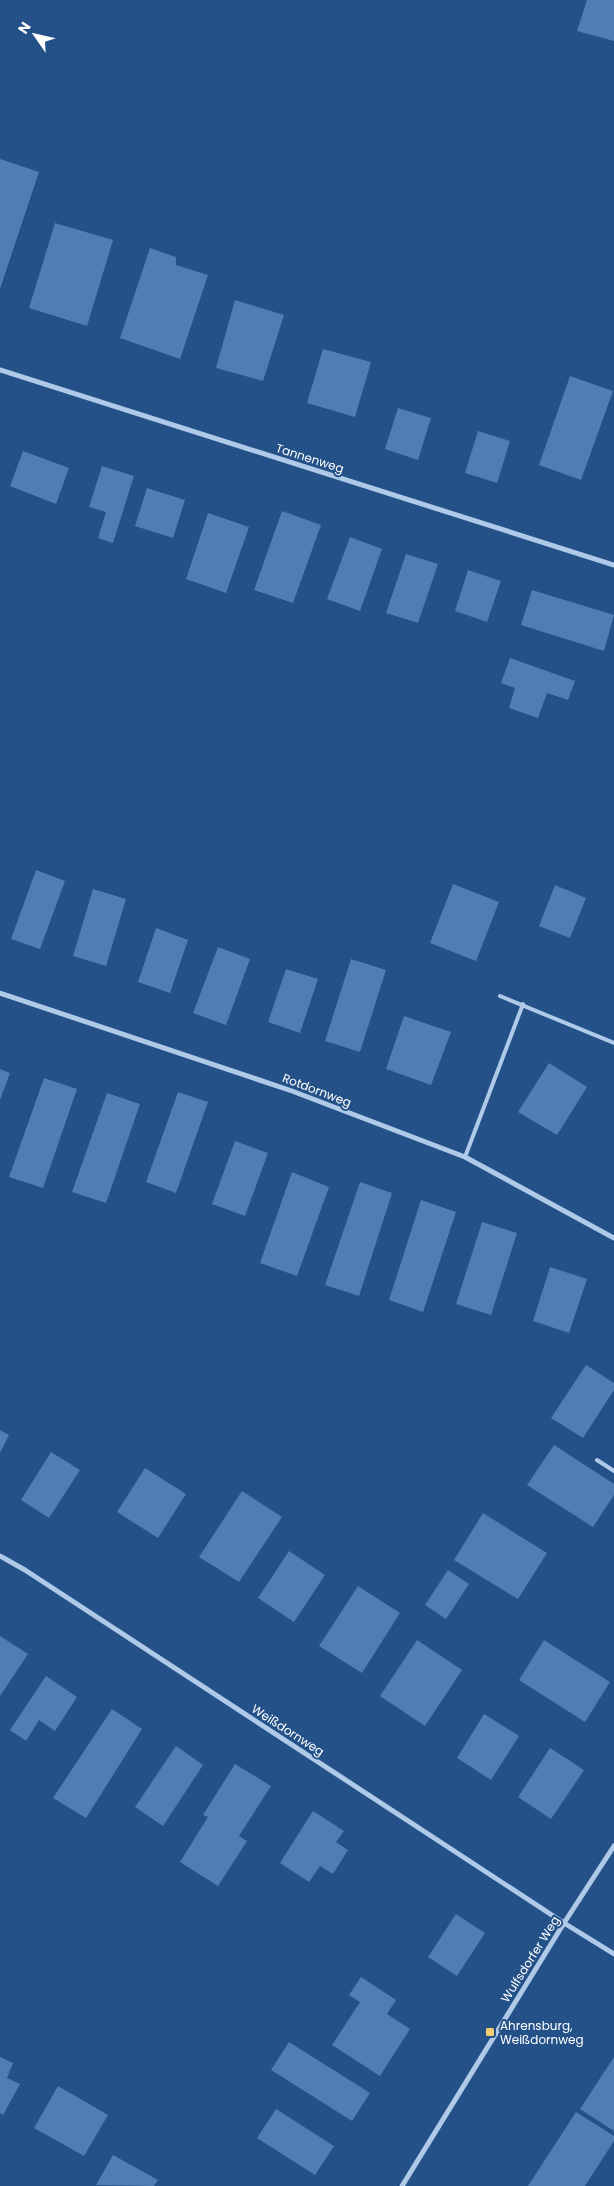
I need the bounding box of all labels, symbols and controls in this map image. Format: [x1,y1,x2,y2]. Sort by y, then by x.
north arrow [10,10,60,60]
text: N [13,18,35,38]
street label: Tannenweg [274,439,346,477]
street label: Rotdornweg [280,1069,354,1111]
street label: Weißdornweg [248,1700,328,1760]
street label: Wulfsdorfer Weg [497,1912,563,2006]
place label: Ahrensburg, Weißdornweg [500,2017,584,2048]
marker: Ahrensburg, Weißdornweg [484,2026,496,2038]

